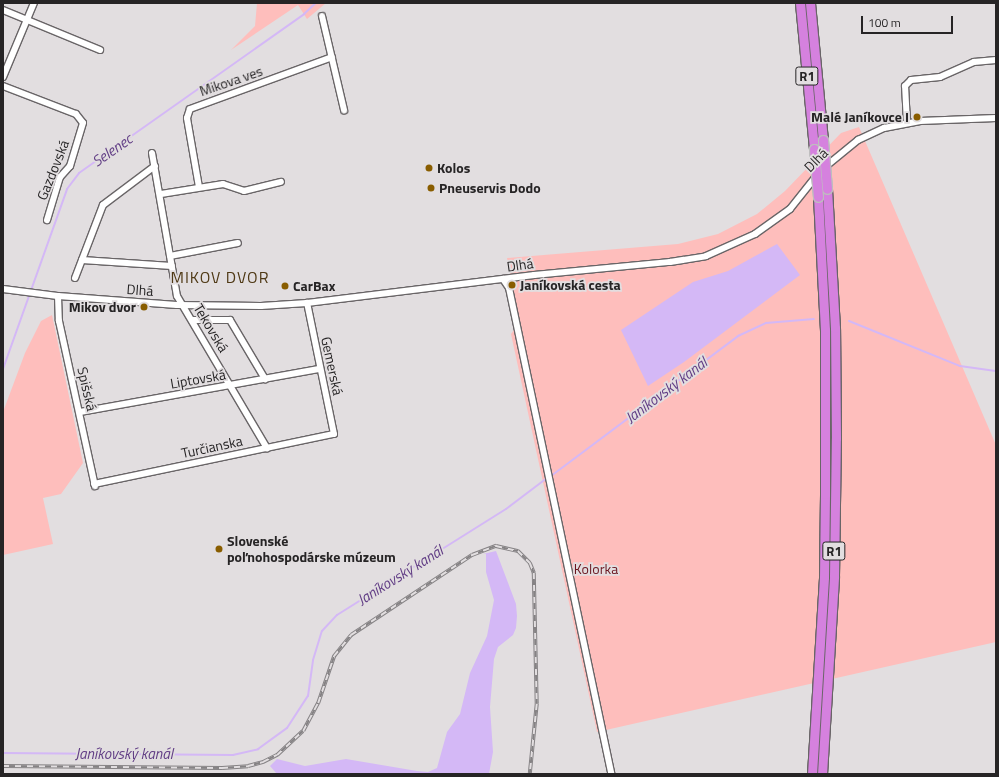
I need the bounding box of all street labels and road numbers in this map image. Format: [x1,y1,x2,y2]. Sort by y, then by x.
street label: Mikova ves [197,62,265,100]
road number: R1 [795,65,819,87]
street label: Gazdovská [33,137,73,203]
street label: Dlhá [801,145,831,175]
street label: Dlhá [506,255,534,275]
street label: Dlhá [126,281,154,299]
street label: Tekovská [190,301,232,355]
street label: Gemerská [318,335,346,397]
street label: Spišská [74,365,100,413]
street label: Liptovská [169,366,227,392]
street label: Turčianska [180,432,244,462]
road number: R1 [822,540,846,562]

